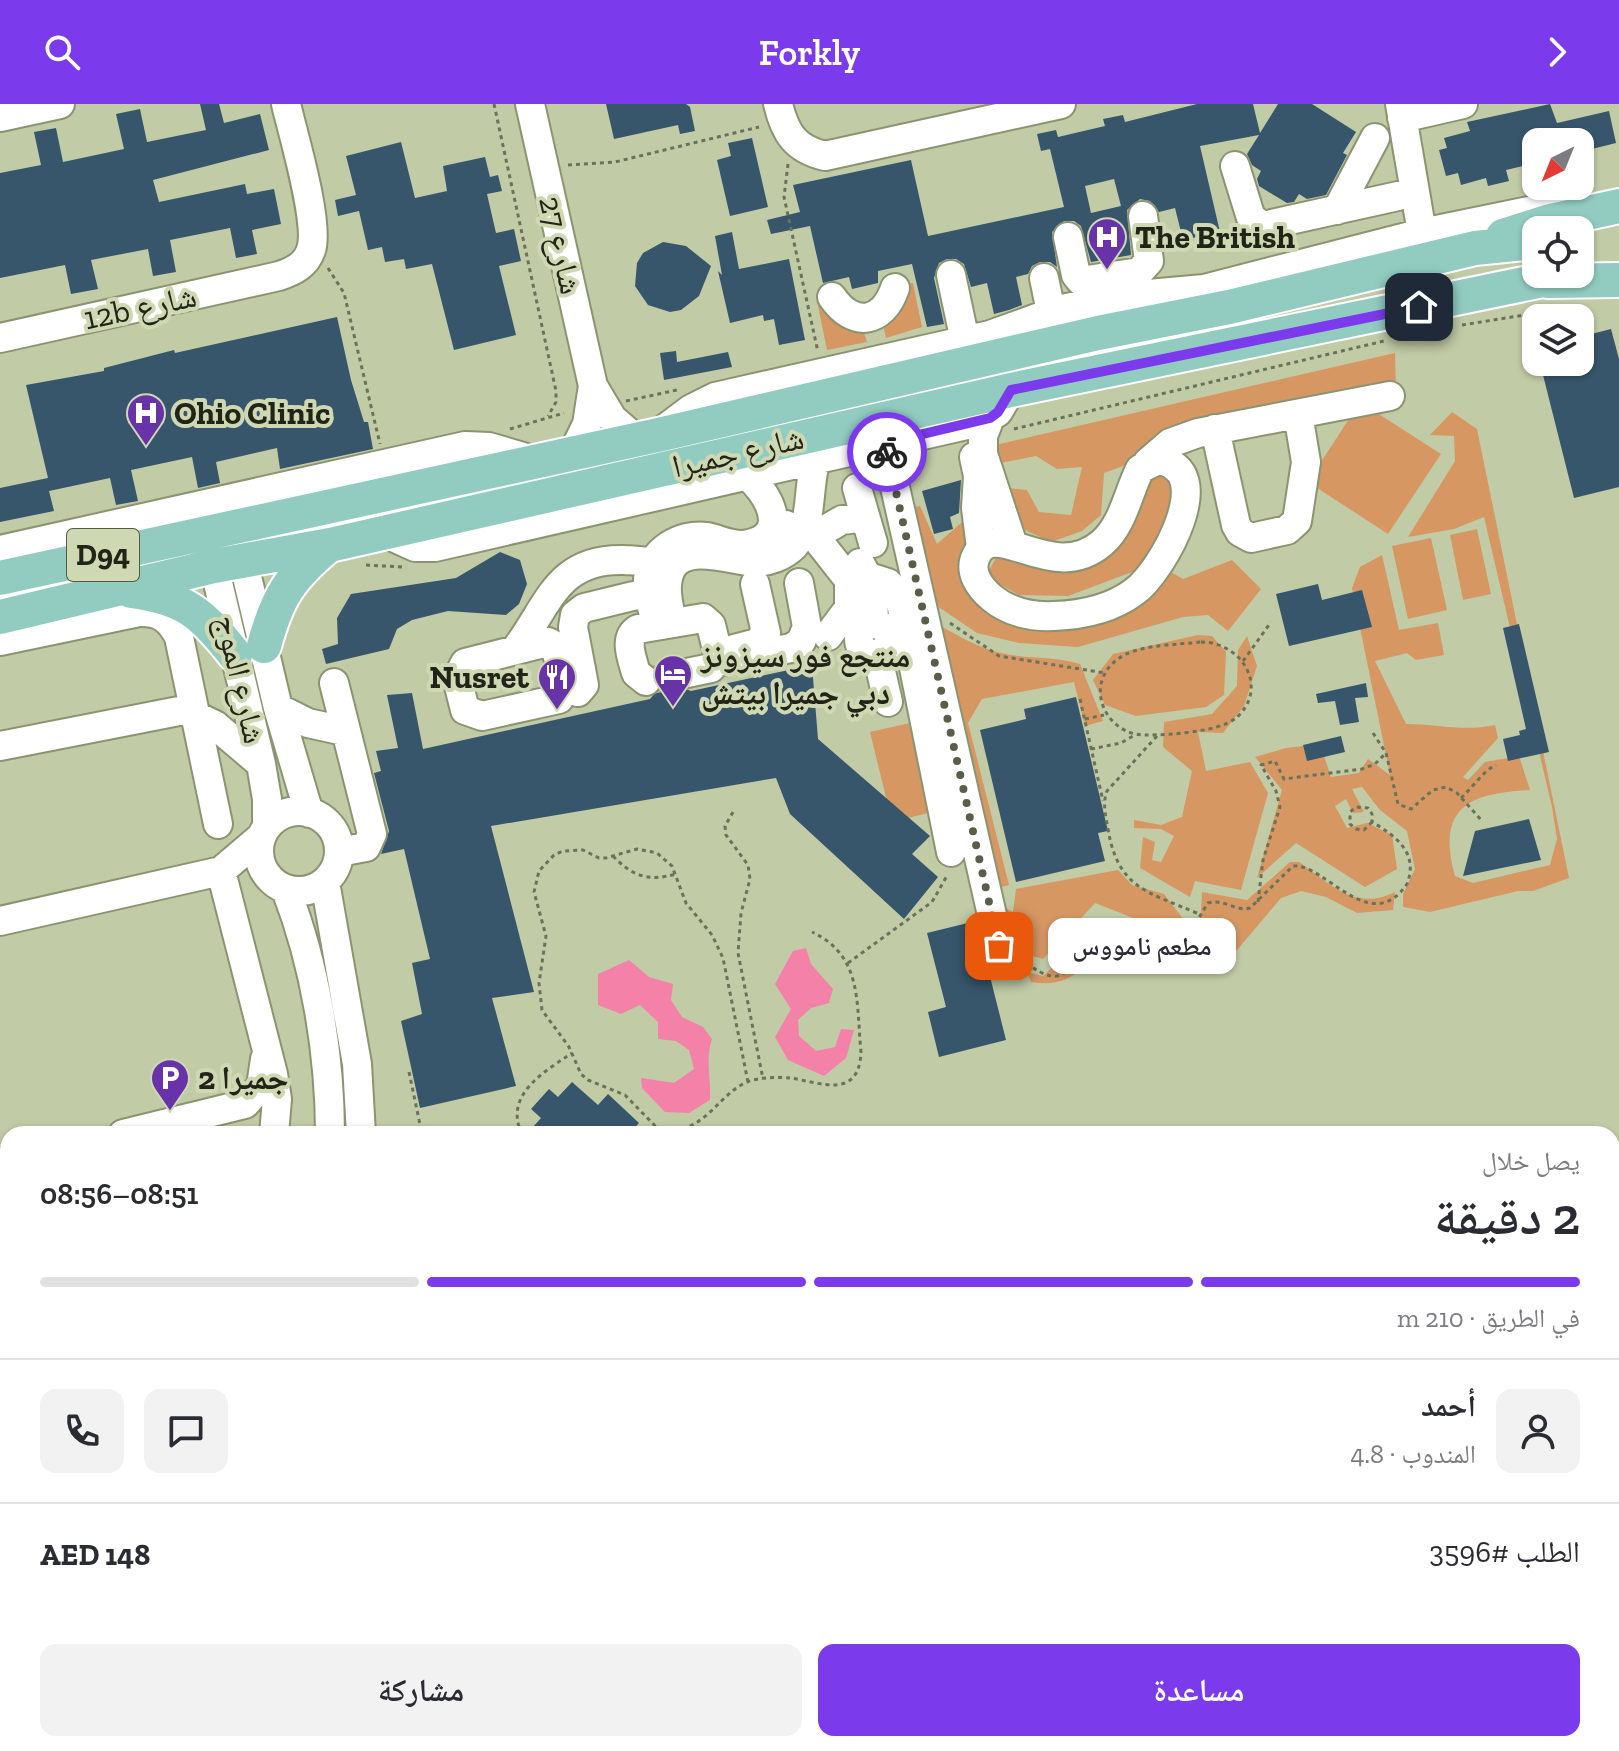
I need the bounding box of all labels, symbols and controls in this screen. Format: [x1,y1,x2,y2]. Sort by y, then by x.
icon: search [40,30,84,74]
icon: forward [1535,30,1579,74]
text: Forkly [759,31,860,74]
north arrow [1522,128,1594,200]
map controls [1522,128,1594,376]
street label: شارع 27 [530,192,591,298]
hospital icon: The British [1086,216,1128,271]
button: locate [1522,216,1594,288]
place label: The British [1135,218,1295,256]
pin [1385,273,1453,341]
street label: 12b شارع [80,277,200,338]
icon: home [1397,285,1441,329]
button: layers [1522,304,1594,376]
hospital icon: Ohio Clinic [125,392,167,447]
place label: Ohio Clinic [174,394,330,432]
courier [847,412,927,492]
street label: شارع جميرا [669,418,808,487]
icon: bike [865,430,909,474]
road number: D94 [67,529,139,581]
street label: شارع الموج [207,611,274,747]
place label: منتجع فور سيزونز دبي جميرا بيتش [699,637,911,718]
hotel icon: منتجع فور سيزونز دبي جميرا بيتش [652,653,694,708]
restaurant icon: Nusret [536,656,578,711]
place label: Nusret [430,658,529,696]
pin [965,912,1033,980]
callout: مطعم نامووس [1047,918,1235,974]
icon: bag [977,924,1021,968]
text: مطعم نامووس [1072,930,1212,962]
parking icon: جميرا 2 [149,1057,191,1112]
place label: جميرا 2 [198,1059,288,1097]
text: يصل خلال [1482,1145,1580,1177]
text: 08:51–08:56 [40,1176,198,1212]
text: 2 دقيقة [1434,1185,1580,1247]
text: في الطريق · 210 m [1397,1302,1580,1334]
text: أحمد [1421,1388,1476,1424]
button: phone [40,1389,124,1473]
button: chat [144,1389,228,1473]
button: person [1496,1389,1580,1473]
text: المندوب · 4.8 [1350,1438,1476,1470]
text: الطلب #3596 [1429,1534,1580,1570]
text: AED 148 [40,1537,150,1573]
button: مشاركة [40,1644,802,1736]
button: مساعدة [818,1644,1580,1736]

